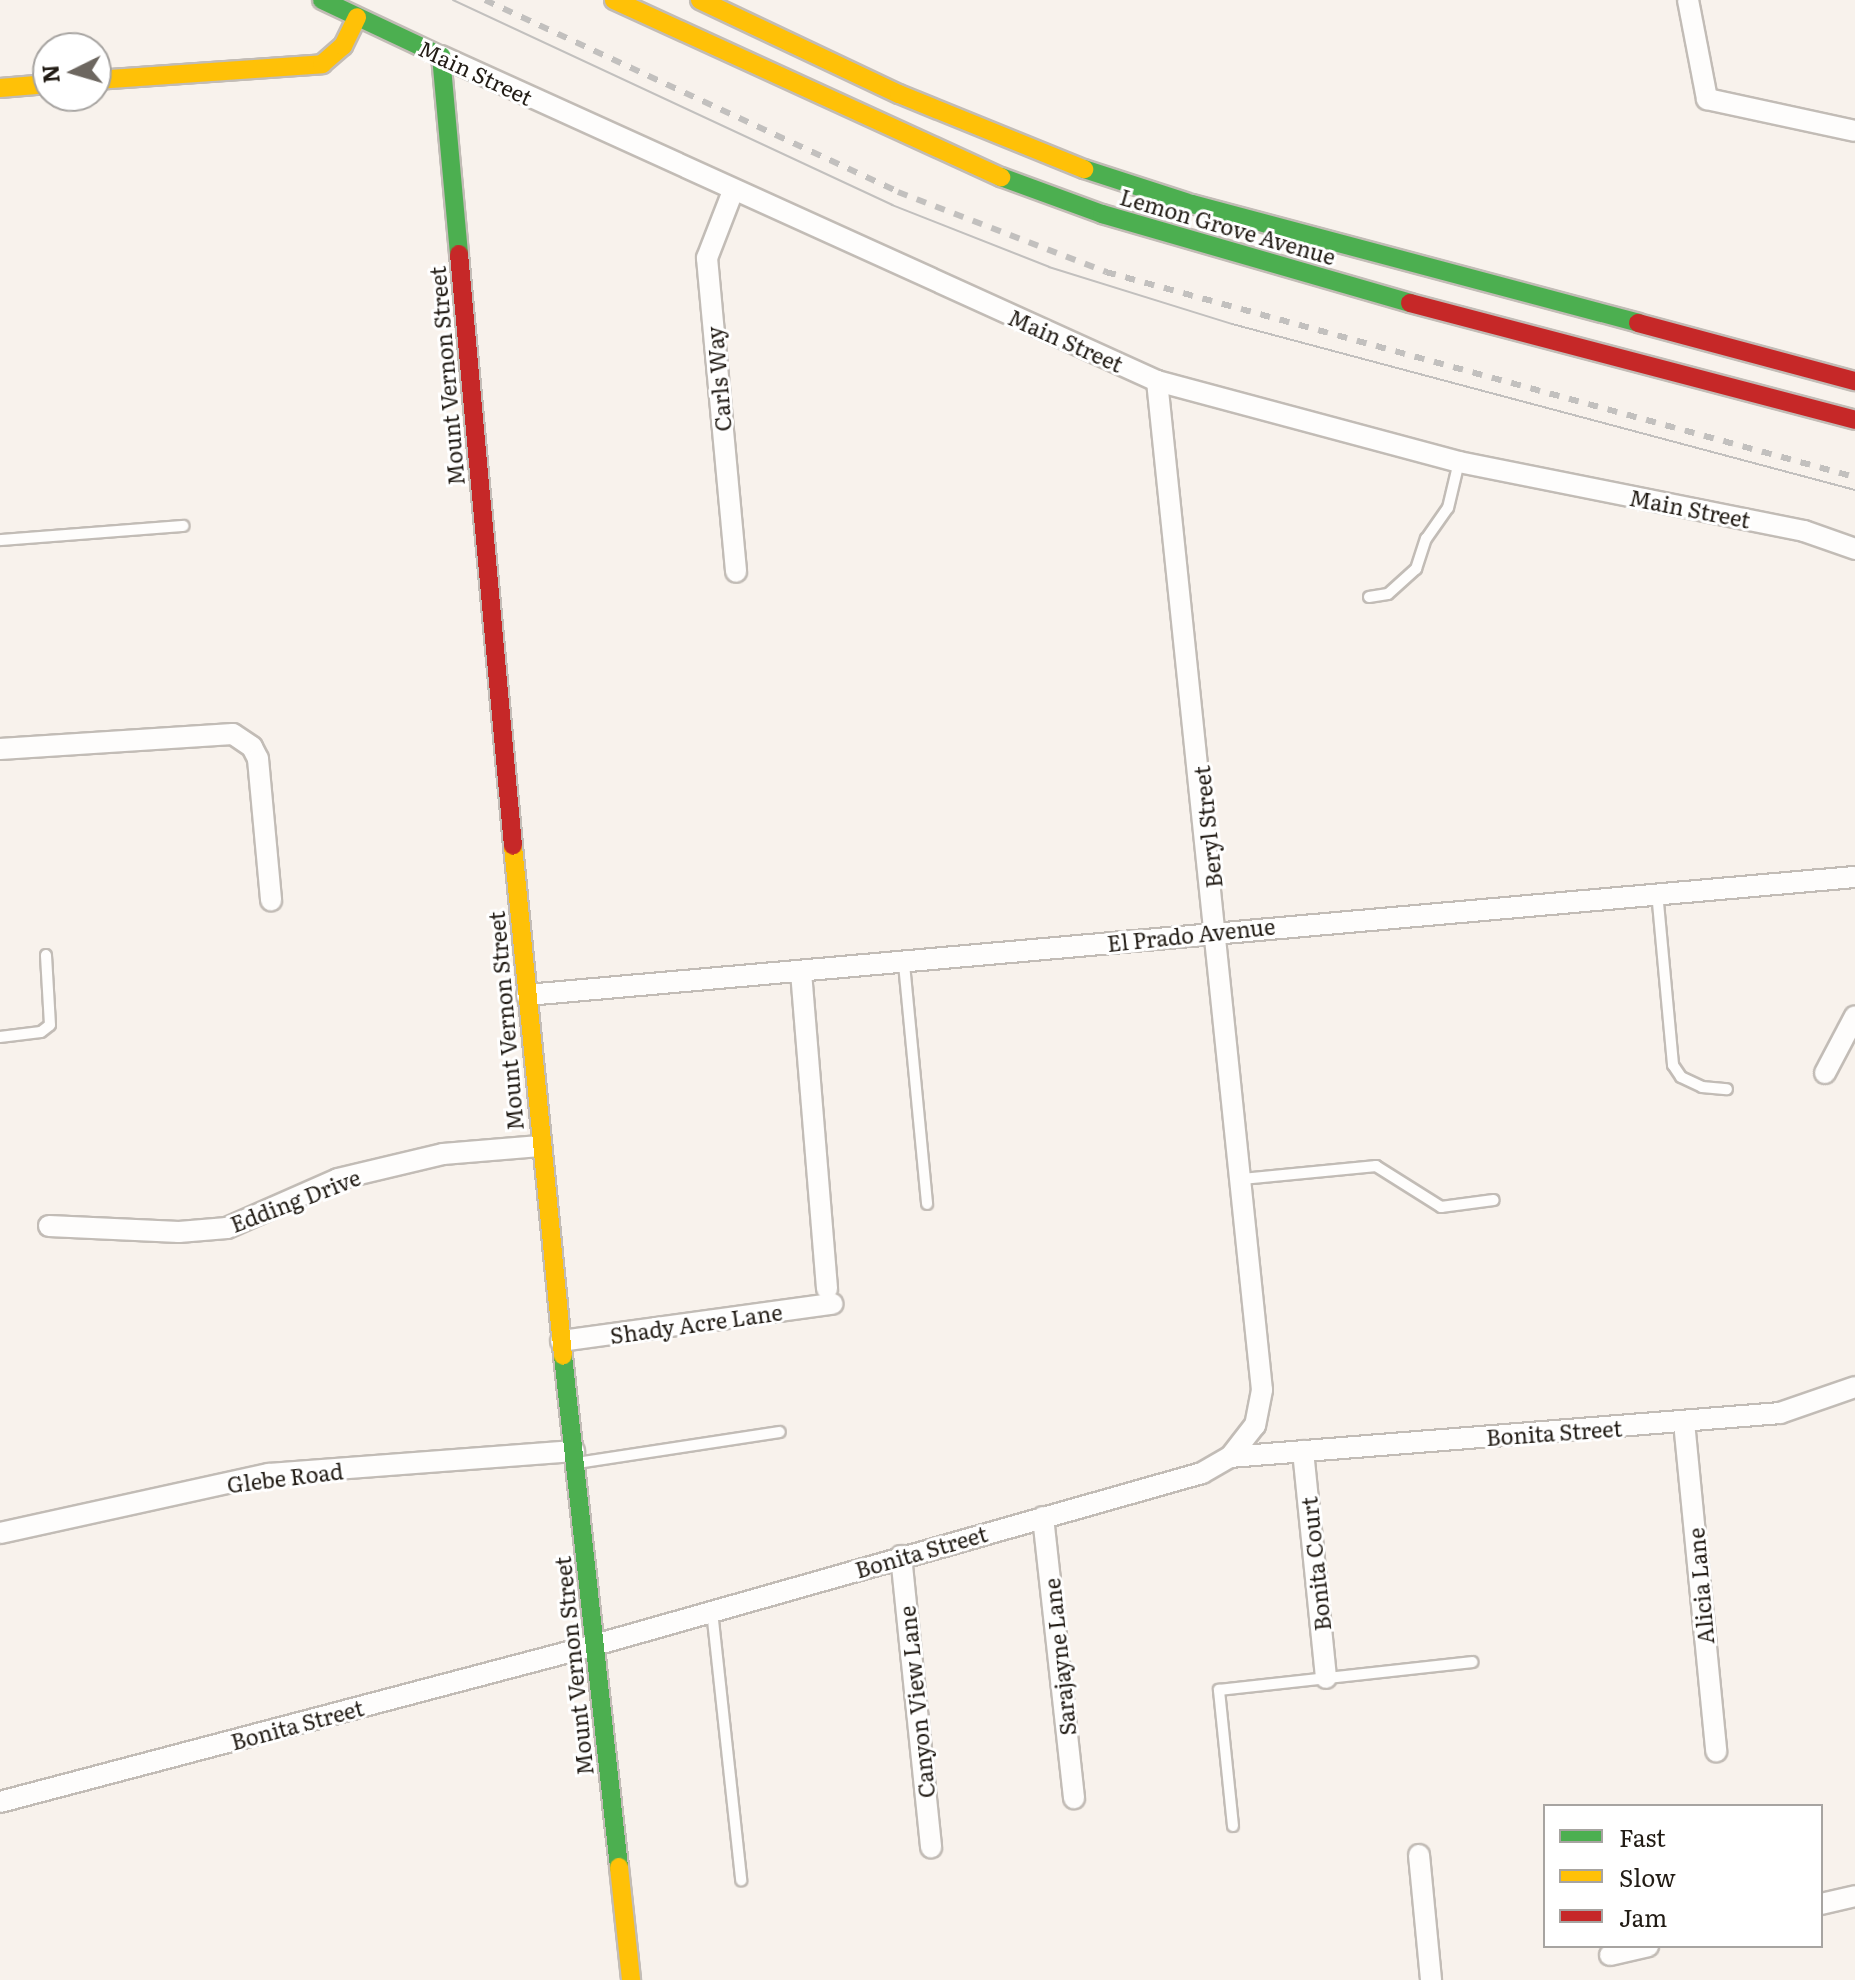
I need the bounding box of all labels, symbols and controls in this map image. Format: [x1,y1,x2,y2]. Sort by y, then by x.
north arrow [32,32,112,112]
street label: Main Street [415,34,537,110]
text: N [32,63,67,85]
street label: Lemon Grove Avenue [1117,183,1339,269]
street label: Mount Vernon Street [423,265,469,487]
street label: Main Street [1005,303,1127,377]
street label: Carls Way [700,325,736,433]
street label: Main Street [1627,483,1753,533]
street label: Beryl Street [1187,765,1227,889]
street label: Mount Vernon Street [482,910,528,1132]
street label: El Prado Avenue [1106,912,1276,956]
street label: Edding Drive [226,1163,364,1237]
street label: Shady Acre Lane [608,1298,784,1348]
street label: Bonita Street [1485,1414,1623,1450]
street label: Glebe Road [225,1457,345,1497]
street label: Bonita Court [1295,1496,1335,1632]
street label: Bonita Street [852,1520,990,1582]
street label: Alicia Lane [1682,1527,1718,1645]
street label: Mount Vernon Street [548,1555,598,1777]
street label: Sarajayne Lane [1038,1577,1080,1737]
street label: Canyon View Lane [893,1605,939,1799]
street label: Bonita Street [228,1694,366,1754]
legend [1543,1804,1823,1948]
text: Fast [1619,1819,1666,1854]
text: Slow [1619,1859,1676,1894]
text: Jam [1619,1899,1667,1934]

